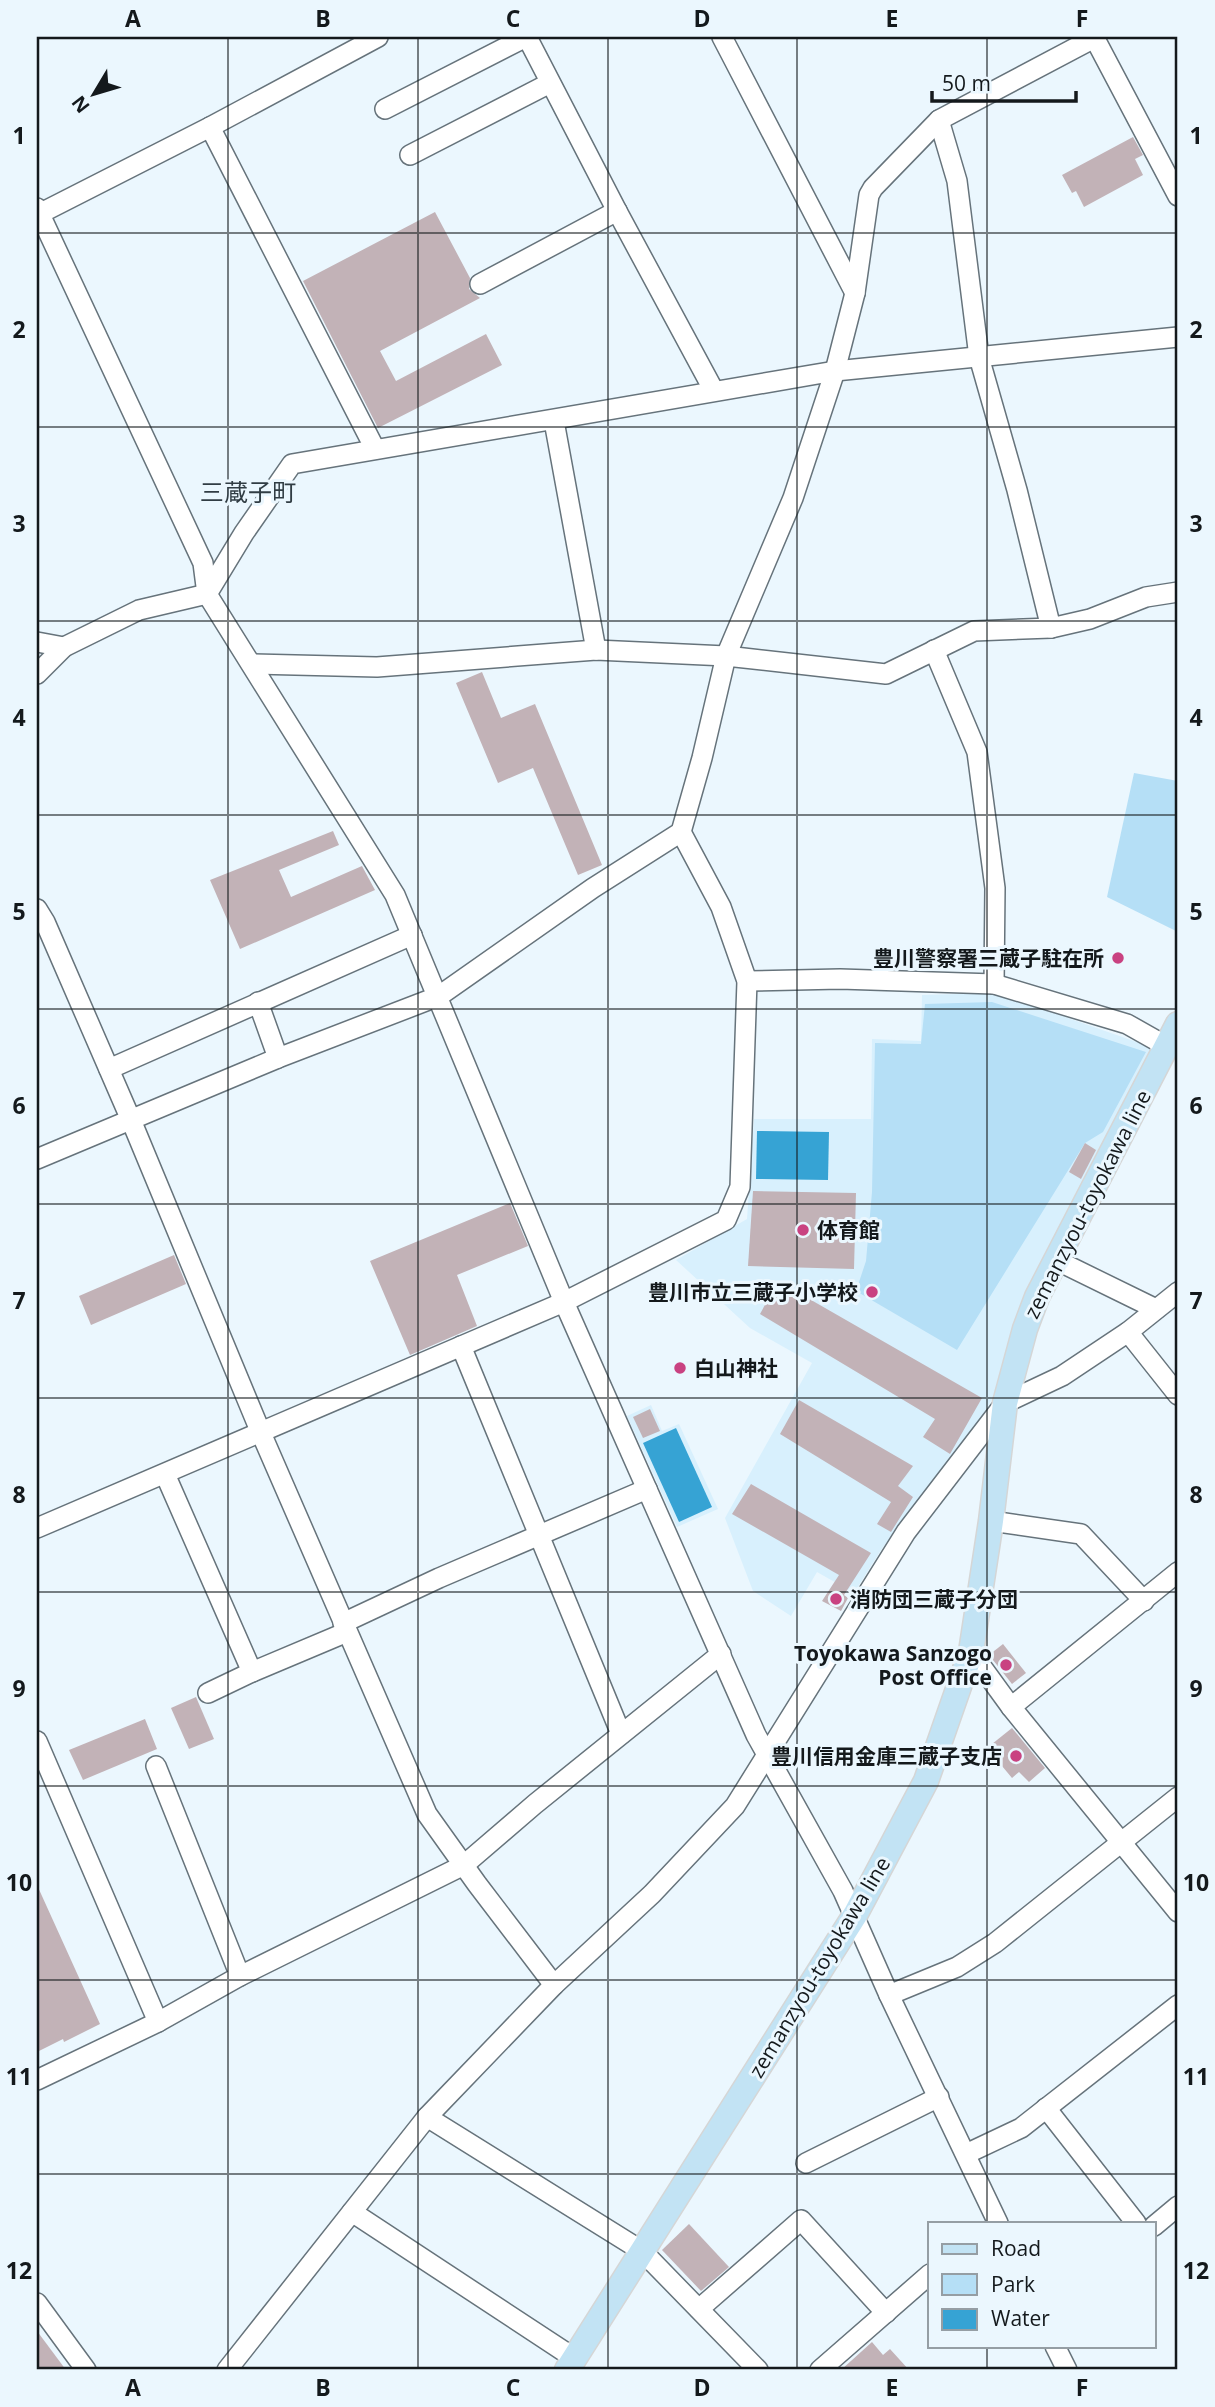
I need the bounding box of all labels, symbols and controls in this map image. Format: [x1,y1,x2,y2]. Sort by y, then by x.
text: A [125,2,141,34]
text: B [315,2,331,34]
text: C [506,2,520,34]
text: D [693,2,711,34]
text: E [886,2,898,34]
text: F [1076,2,1088,34]
north arrow [60,60,130,130]
scale bar [932,60,1075,104]
text: 50 m [942,69,991,97]
text: N [66,90,96,119]
text: 1 [12,119,26,151]
text: 1 [1189,119,1203,151]
text: 2 [12,313,26,345]
text: 2 [1189,313,1203,345]
district label: 三蔵子町 [200,475,296,508]
text: 3 [12,507,26,539]
text: 3 [1189,507,1203,539]
text: 4 [12,701,26,733]
text: 4 [1189,701,1203,733]
text: 5 [12,895,26,927]
text: 5 [1189,895,1203,927]
place label: 豊川警察署三蔵子駐在所 [873,944,1104,972]
marker: 豊川警察署三蔵子駐在所 [1110,950,1126,966]
street label: zemanzyou-toyokawa line [1017,1085,1157,1323]
text: 6 [12,1089,26,1121]
text: 6 [1189,1089,1203,1121]
place label: 体育館 [817,1216,880,1244]
marker: 体育館 [795,1222,811,1238]
place label: 豊川市立三蔵子小学校 [648,1278,858,1306]
text: 7 [12,1284,26,1316]
marker: 豊川市立三蔵子小学校 [864,1284,880,1300]
text: 7 [1189,1284,1203,1316]
place label: 白山神社 [694,1354,778,1382]
marker: 白山神社 [672,1360,688,1376]
text: 8 [12,1478,26,1510]
text: 8 [1189,1478,1203,1510]
place label: 消防団三蔵子分団 [850,1585,1018,1613]
marker: 消防団三蔵子分団 [828,1591,844,1607]
place label: Toyokawa Sanzogo Post Office [794,1639,992,1691]
marker: Toyokawa Sanzogo Post Office [998,1657,1014,1673]
text: 9 [12,1672,26,1704]
text: 9 [1189,1672,1203,1704]
place label: 豊川信用金庫三蔵子支店 [771,1742,1002,1770]
marker: 豊川信用金庫三蔵子支店 [1008,1748,1024,1764]
street label: zemanzyou-toyokawa line [742,1851,896,2083]
text: 10 [6,1866,32,1898]
text: 10 [1183,1866,1209,1898]
text: 11 [6,2060,32,2092]
text: 11 [1183,2060,1209,2092]
legend [928,2222,1156,2348]
text: Road [991,2234,1041,2262]
text: 12 [6,2254,32,2286]
text: 12 [1183,2254,1209,2286]
text: Park [991,2270,1035,2298]
text: Water [991,2304,1050,2332]
text: A [125,2371,141,2403]
text: B [315,2371,331,2403]
text: C [506,2371,520,2403]
text: D [693,2371,711,2403]
text: E [886,2371,898,2403]
text: F [1076,2371,1088,2403]

